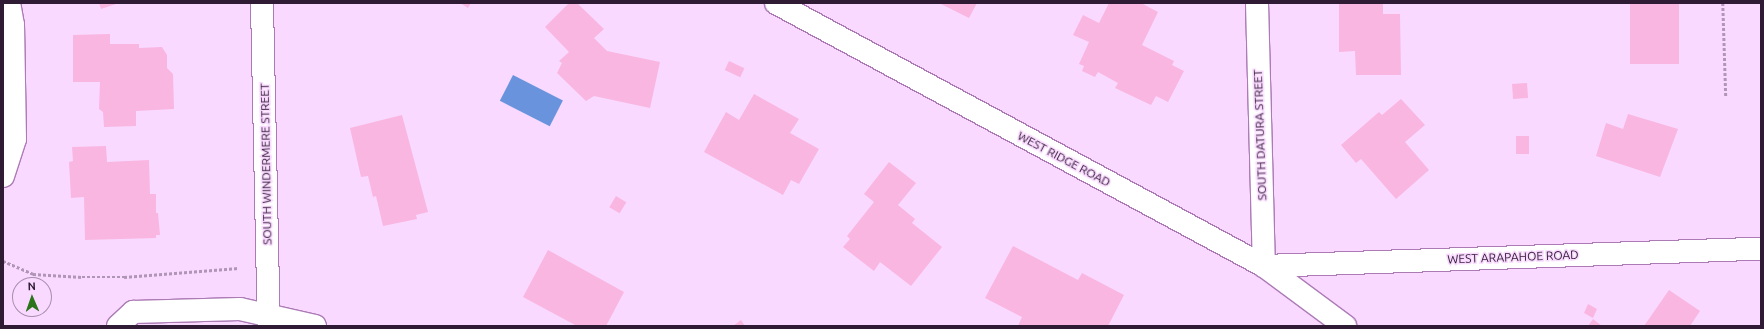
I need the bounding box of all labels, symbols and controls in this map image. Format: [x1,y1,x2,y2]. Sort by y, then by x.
street label: SOUTH DATURA STREET [1251,69,1269,201]
street label: SOUTH WINDERMERE STREET [257,83,275,245]
street label: WEST RIDGE ROAD [1015,128,1113,190]
street label: WEST ARAPAHOE ROAD [1447,248,1579,266]
north arrow [12,277,52,317]
text: N [27,280,36,292]

